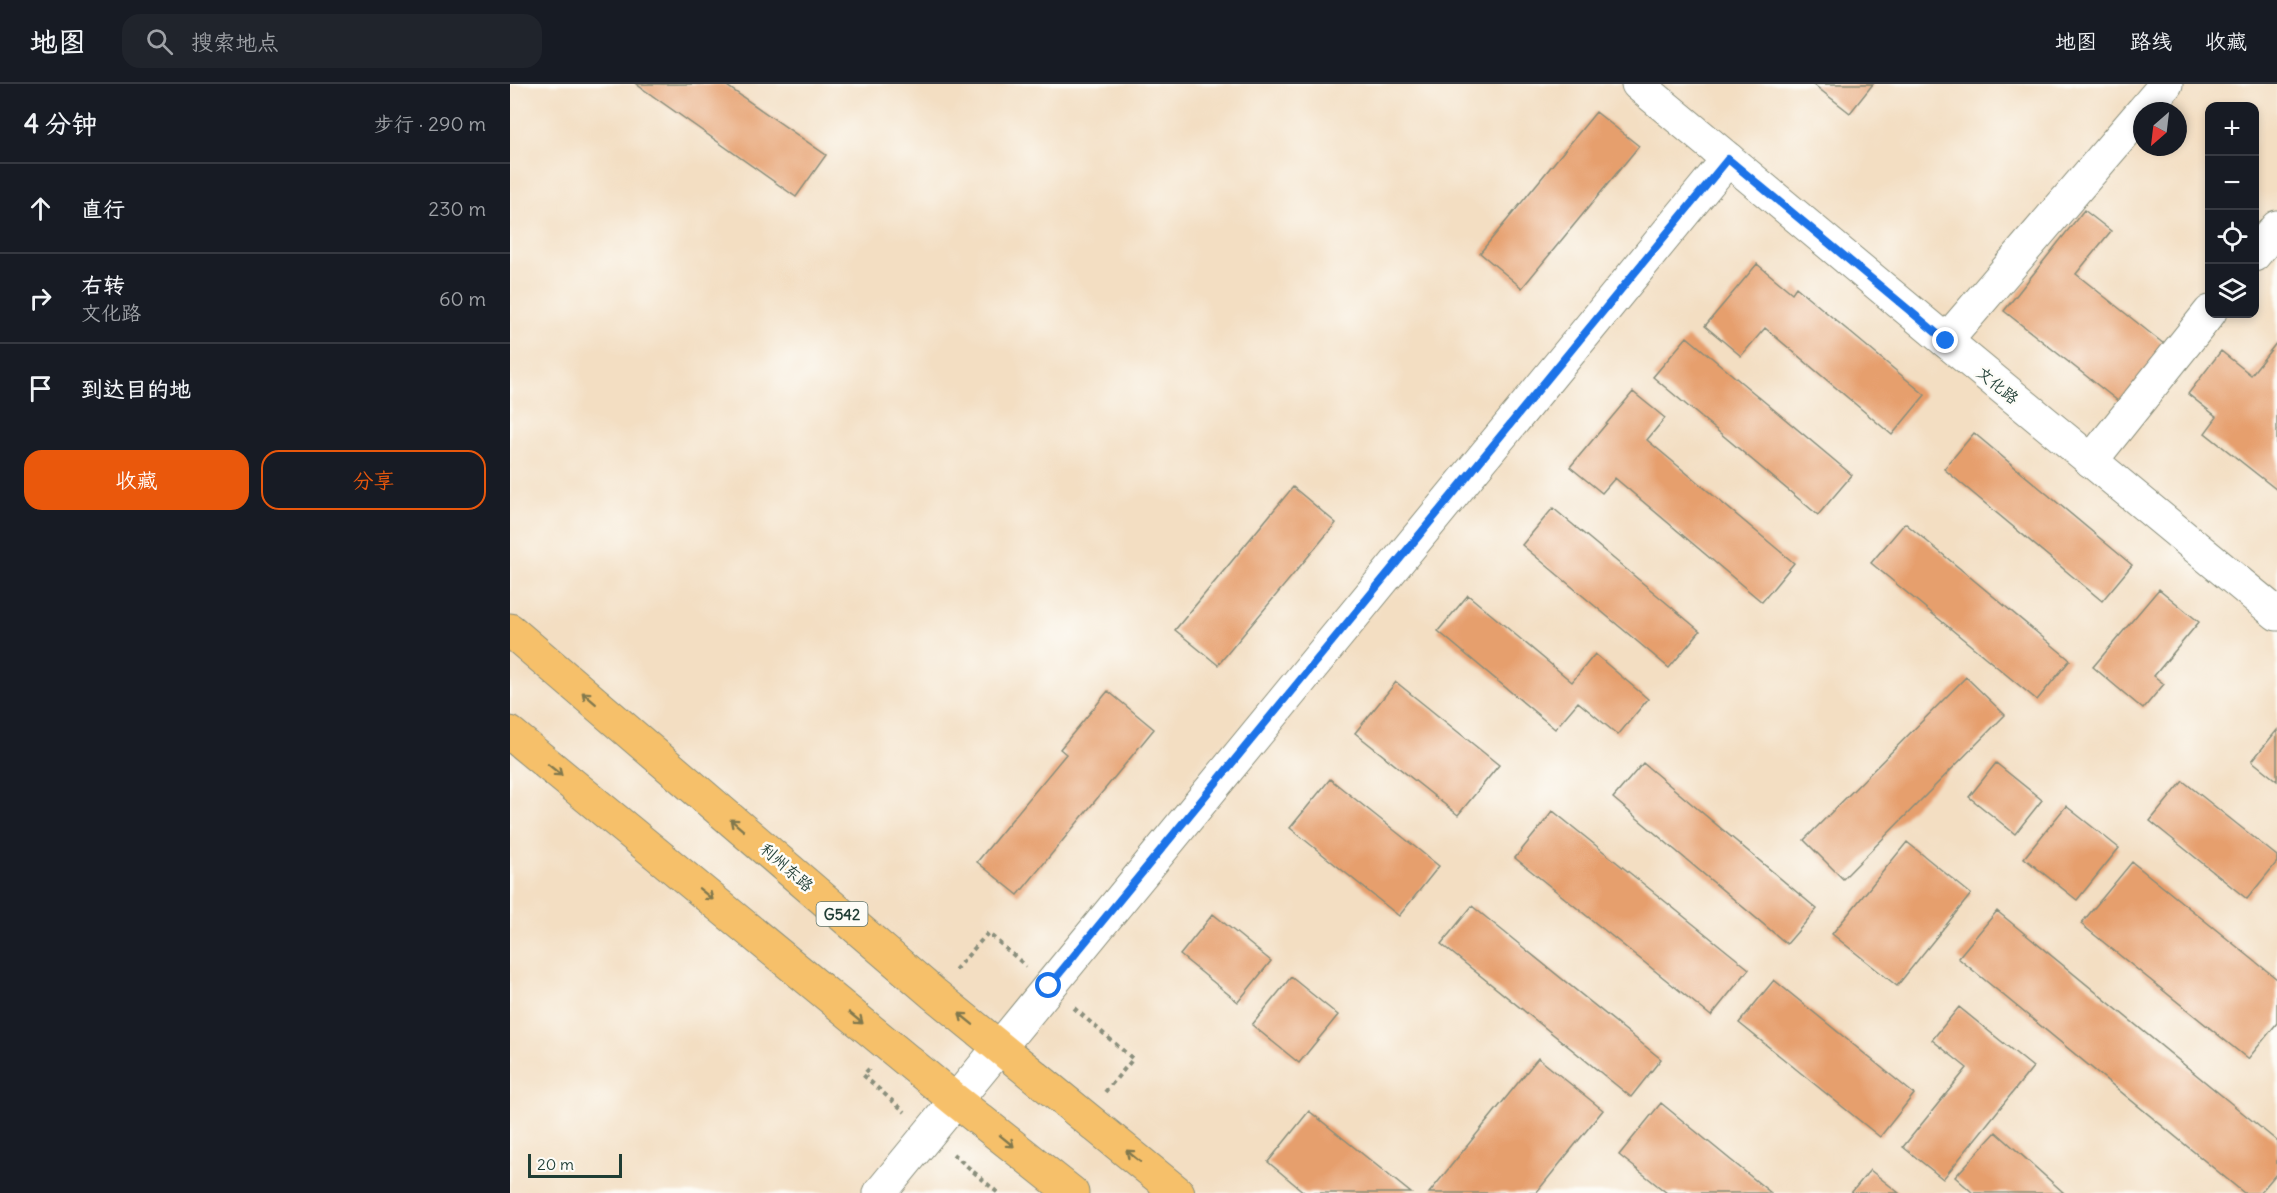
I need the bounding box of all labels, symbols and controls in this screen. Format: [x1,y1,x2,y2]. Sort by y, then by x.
search box [122,14,542,68]
text: 地图 [30,24,86,60]
icon: search [143,25,176,58]
text: 搜索地点 [191,28,279,56]
text: 地图 [2055,28,2097,55]
text: 路线 [2130,28,2172,55]
text: 收藏 [2205,28,2247,55]
north arrow [2133,102,2187,156]
map controls [2205,102,2259,318]
button: + [2205,102,2259,156]
text: 4 分钟 [24,107,97,140]
text: 步行 · 290 m [374,111,486,136]
button: − [2205,156,2259,210]
icon: ahead [24,192,57,225]
text: 直行 [81,195,125,223]
text: 230 m [428,196,486,221]
button: locate [2205,210,2259,264]
button: layers [2205,264,2259,318]
text: 右转 [81,271,125,299]
icon: right [24,282,57,315]
text: 60 m [439,286,486,311]
text: 文化路 [81,300,141,325]
route end [1932,327,1958,353]
street label: 文化路 [1973,362,2023,408]
icon: arrive [24,372,57,405]
text: 到达目的地 [81,375,191,403]
button: 收藏 [24,450,249,510]
button: 分享 [261,450,486,510]
one-way arrow [582,691,597,705]
one-way arrow [547,763,562,777]
one-way arrow [729,818,745,831]
street label: 利州东路 [756,838,818,896]
one-way arrow [698,887,713,901]
road number: G542 [816,902,868,926]
route start [1035,972,1061,998]
one-way arrow [848,1011,863,1025]
one-way arrow [958,1013,974,1026]
one-way arrow [999,1135,1015,1148]
one-way arrow [1126,1149,1141,1163]
scale bar [528,1151,622,1178]
text: 20 m [537,1154,574,1174]

